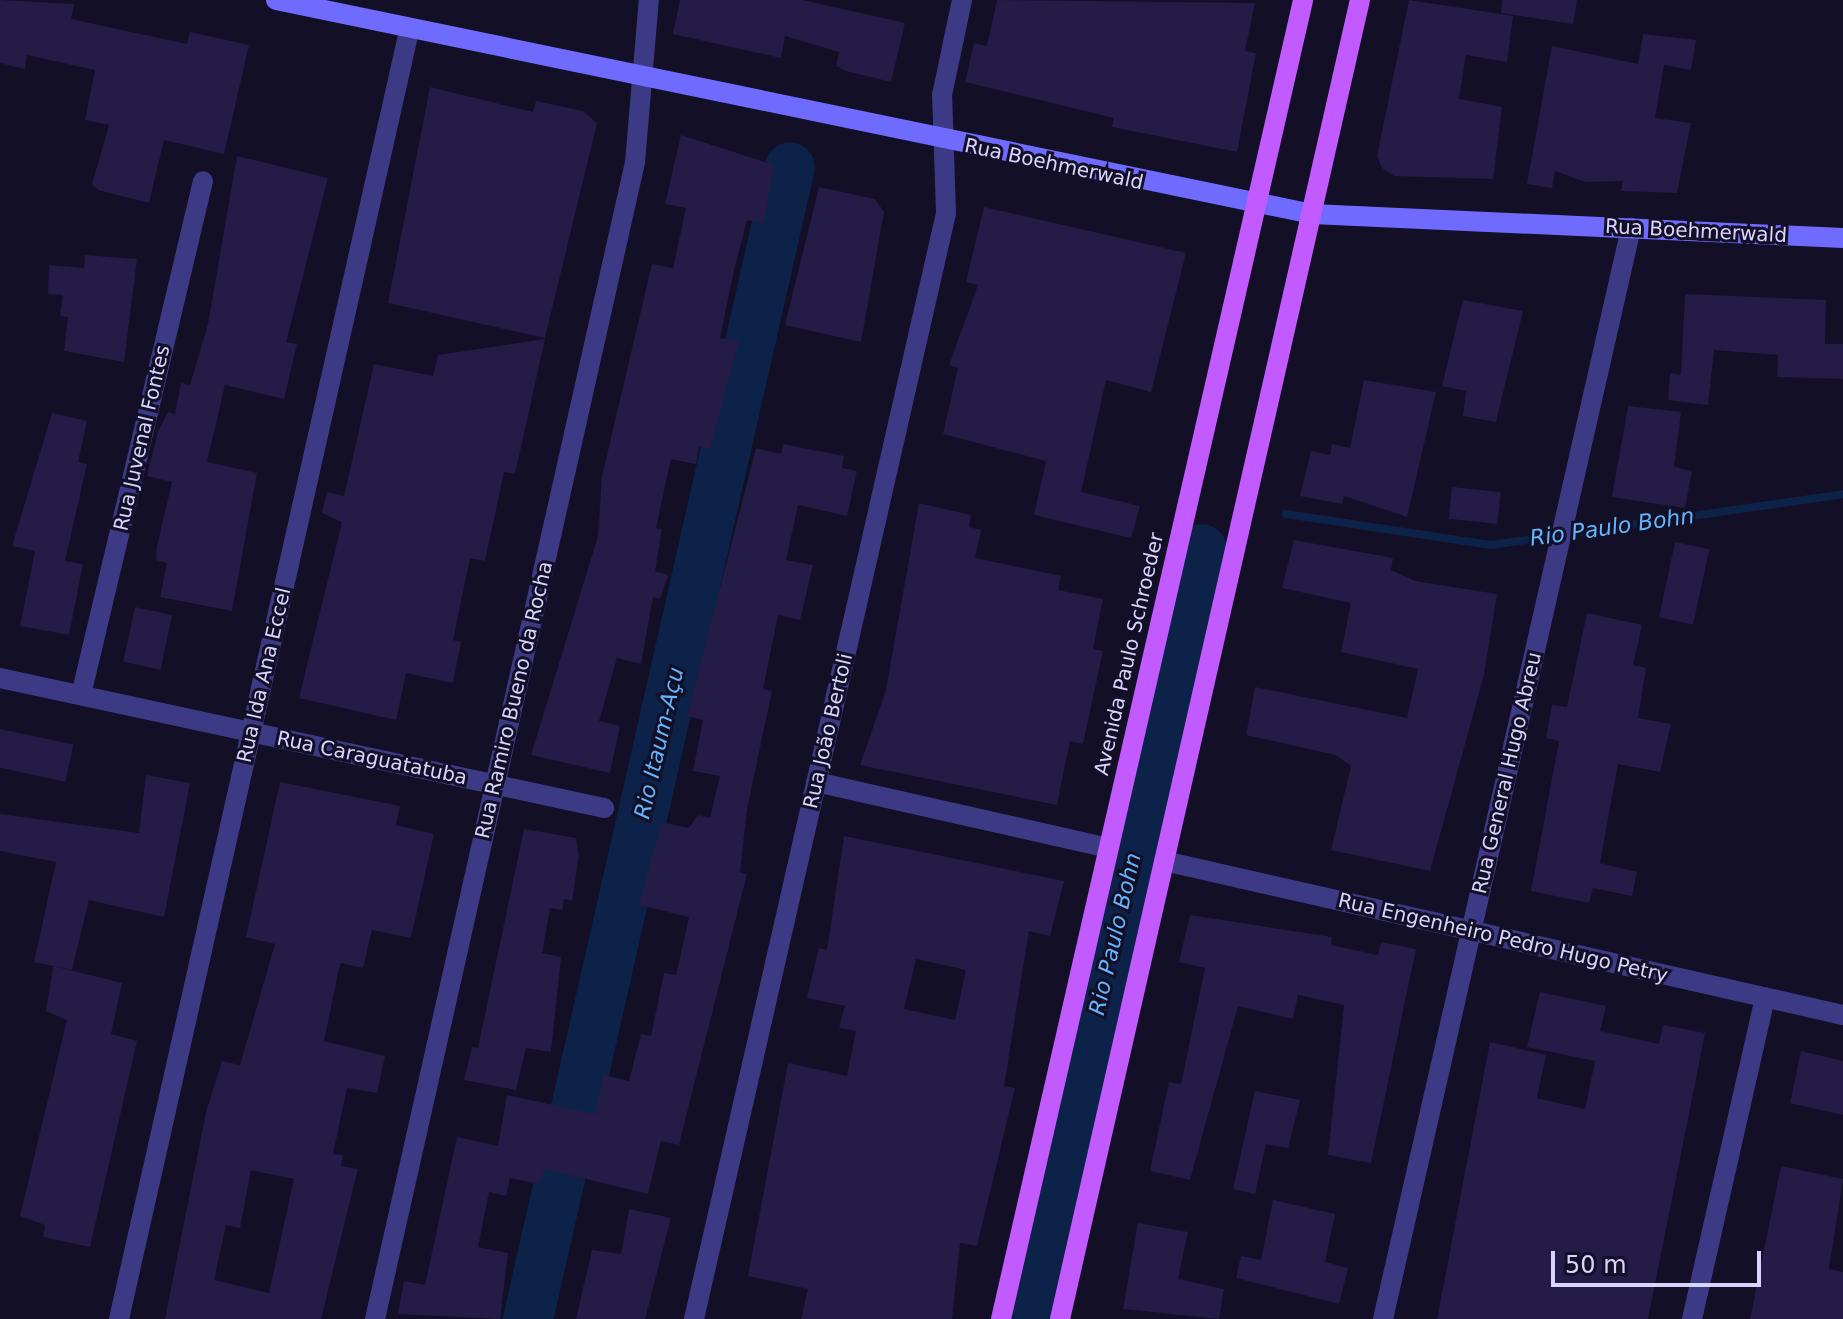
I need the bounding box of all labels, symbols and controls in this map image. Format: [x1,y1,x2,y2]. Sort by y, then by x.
street label: Rua Boehmerwald [962,133,1146,195]
street label: Rua Boehmerwald [1604,214,1788,248]
street label: Rua Juvenal Fontes [109,343,175,533]
water label: Rio Paulo Bohn [1528,502,1696,552]
street label: Avenida Paulo Schroeder [1089,530,1169,778]
street label: Rua Ramiro Bueno da Rocha [470,559,558,841]
street label: Rua Ida Ana Eccel [232,585,296,765]
street label: Rua General Hugo Abreu [1467,650,1547,896]
street label: Rua João Bertoli [798,651,858,811]
water label: Rio Itaum-Açu [629,665,689,821]
street label: Rua Caraguatatuba [275,726,469,790]
water label: Rio Paulo Bohn [1084,850,1146,1018]
street label: Rua Engenheiro Pedro Hugo Petry [1336,888,1670,988]
scale bar [1555,1235,1765,1285]
text: 50 m [1565,1251,1627,1279]

